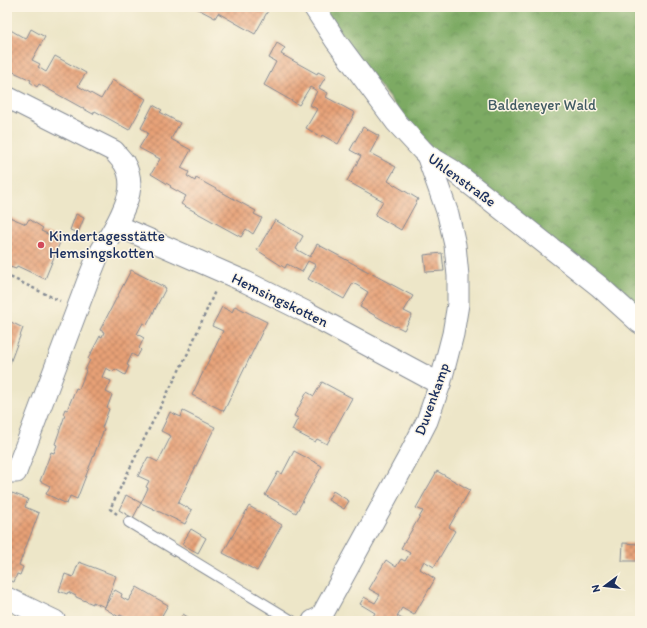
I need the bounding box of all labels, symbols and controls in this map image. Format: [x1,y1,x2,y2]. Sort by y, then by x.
park label: Baldeneyer Wald [488,96,597,114]
street label: Uhlenstraße [424,149,500,211]
place label: Kindertagesstätte Hemsingskotten [49,227,165,262]
marker: Kindertagesstätte Hemsingskotten [36,240,46,250]
street label: Hemsingskotten [229,269,332,331]
street label: Duvenkamp [411,360,453,438]
north arrow [585,566,625,606]
text: N [589,583,603,594]

